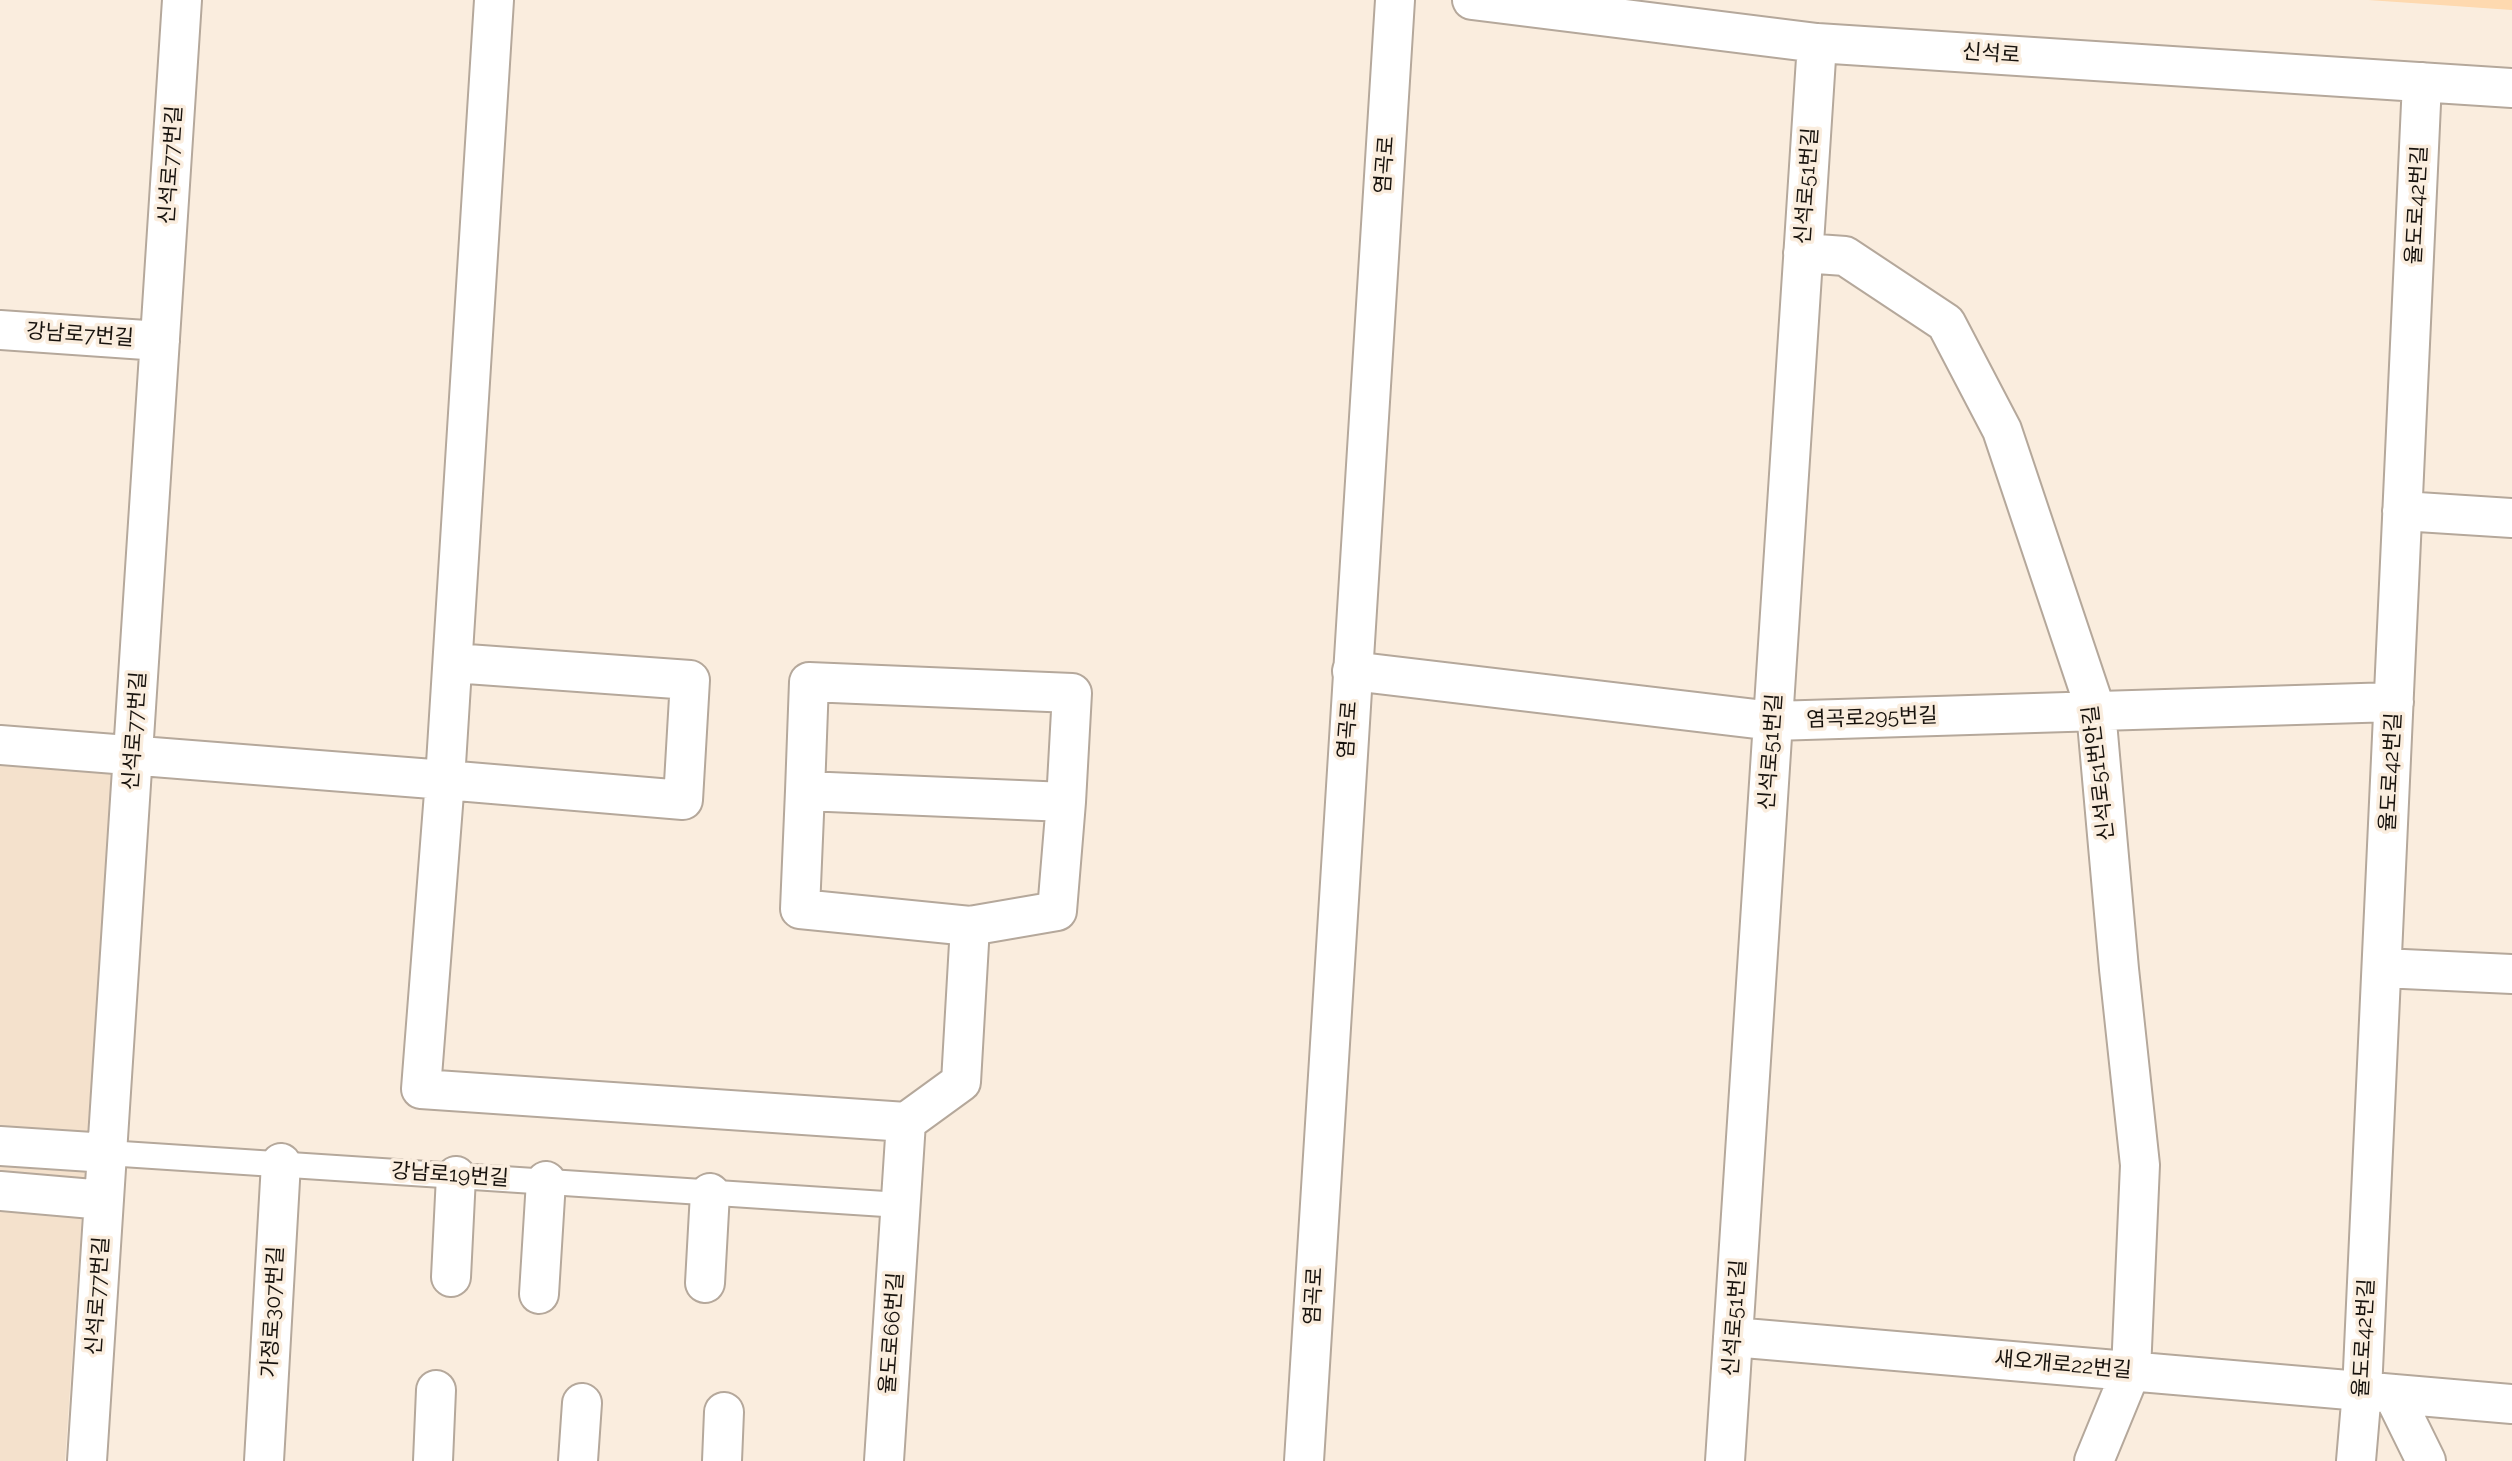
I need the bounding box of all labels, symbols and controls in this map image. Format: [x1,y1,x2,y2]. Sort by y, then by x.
street label: 신석로 [1961,39,2021,69]
street label: 신석로77번길 [154,105,188,225]
street label: 신석로51번길 [1790,127,1824,245]
street label: 염곡로 [1370,135,1400,195]
street label: 율도로42번길 [2401,145,2433,265]
street label: 강남로7번길 [25,319,135,351]
street label: 신석로77번길 [118,671,152,791]
street label: 신석로51번길 [1754,693,1788,811]
street label: 염곡로 [1333,700,1363,760]
street label: 염곡로295번길 [1806,703,1938,733]
street label: 신석로51번안길 [2078,704,2120,842]
street label: 율도로42번길 [2375,712,2407,832]
street label: 강남로19번길 [390,1158,510,1192]
street label: 신석로77번길 [81,1236,115,1356]
street label: 가정로307번길 [257,1246,289,1378]
street label: 신석로51번길 [1718,1259,1752,1377]
street label: 염곡로 [1300,1266,1328,1326]
street label: 율도로66번길 [875,1271,909,1395]
street label: 율도로42번길 [2348,1278,2380,1398]
street label: 새오개로22번길 [1993,1346,2133,1384]

